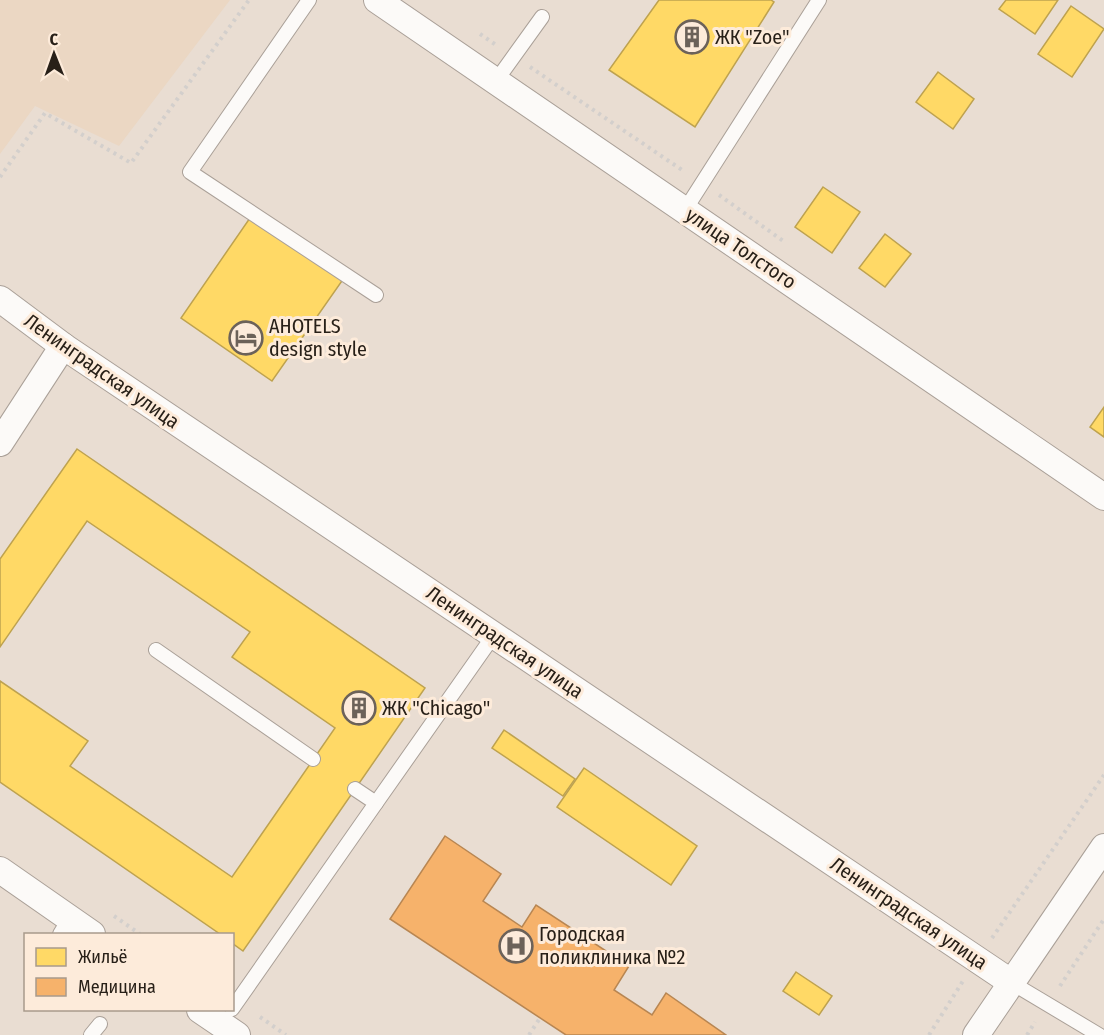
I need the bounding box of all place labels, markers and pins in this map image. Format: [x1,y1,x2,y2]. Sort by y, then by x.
building icon: ЖК "Zoe" [674,19,710,55]
place label: ЖК "Zoe" [715,25,790,49]
place label: AHOTELS design style [269,314,367,361]
hotel icon: AHOTELS design style [228,320,264,356]
building icon: ЖК "Chicago" [341,690,377,726]
place label: ЖК "Chicago" [382,696,490,720]
place label: Городская поликлиника №2 [539,922,685,969]
hospital icon: Городская поликлиника №2 [498,928,534,964]

